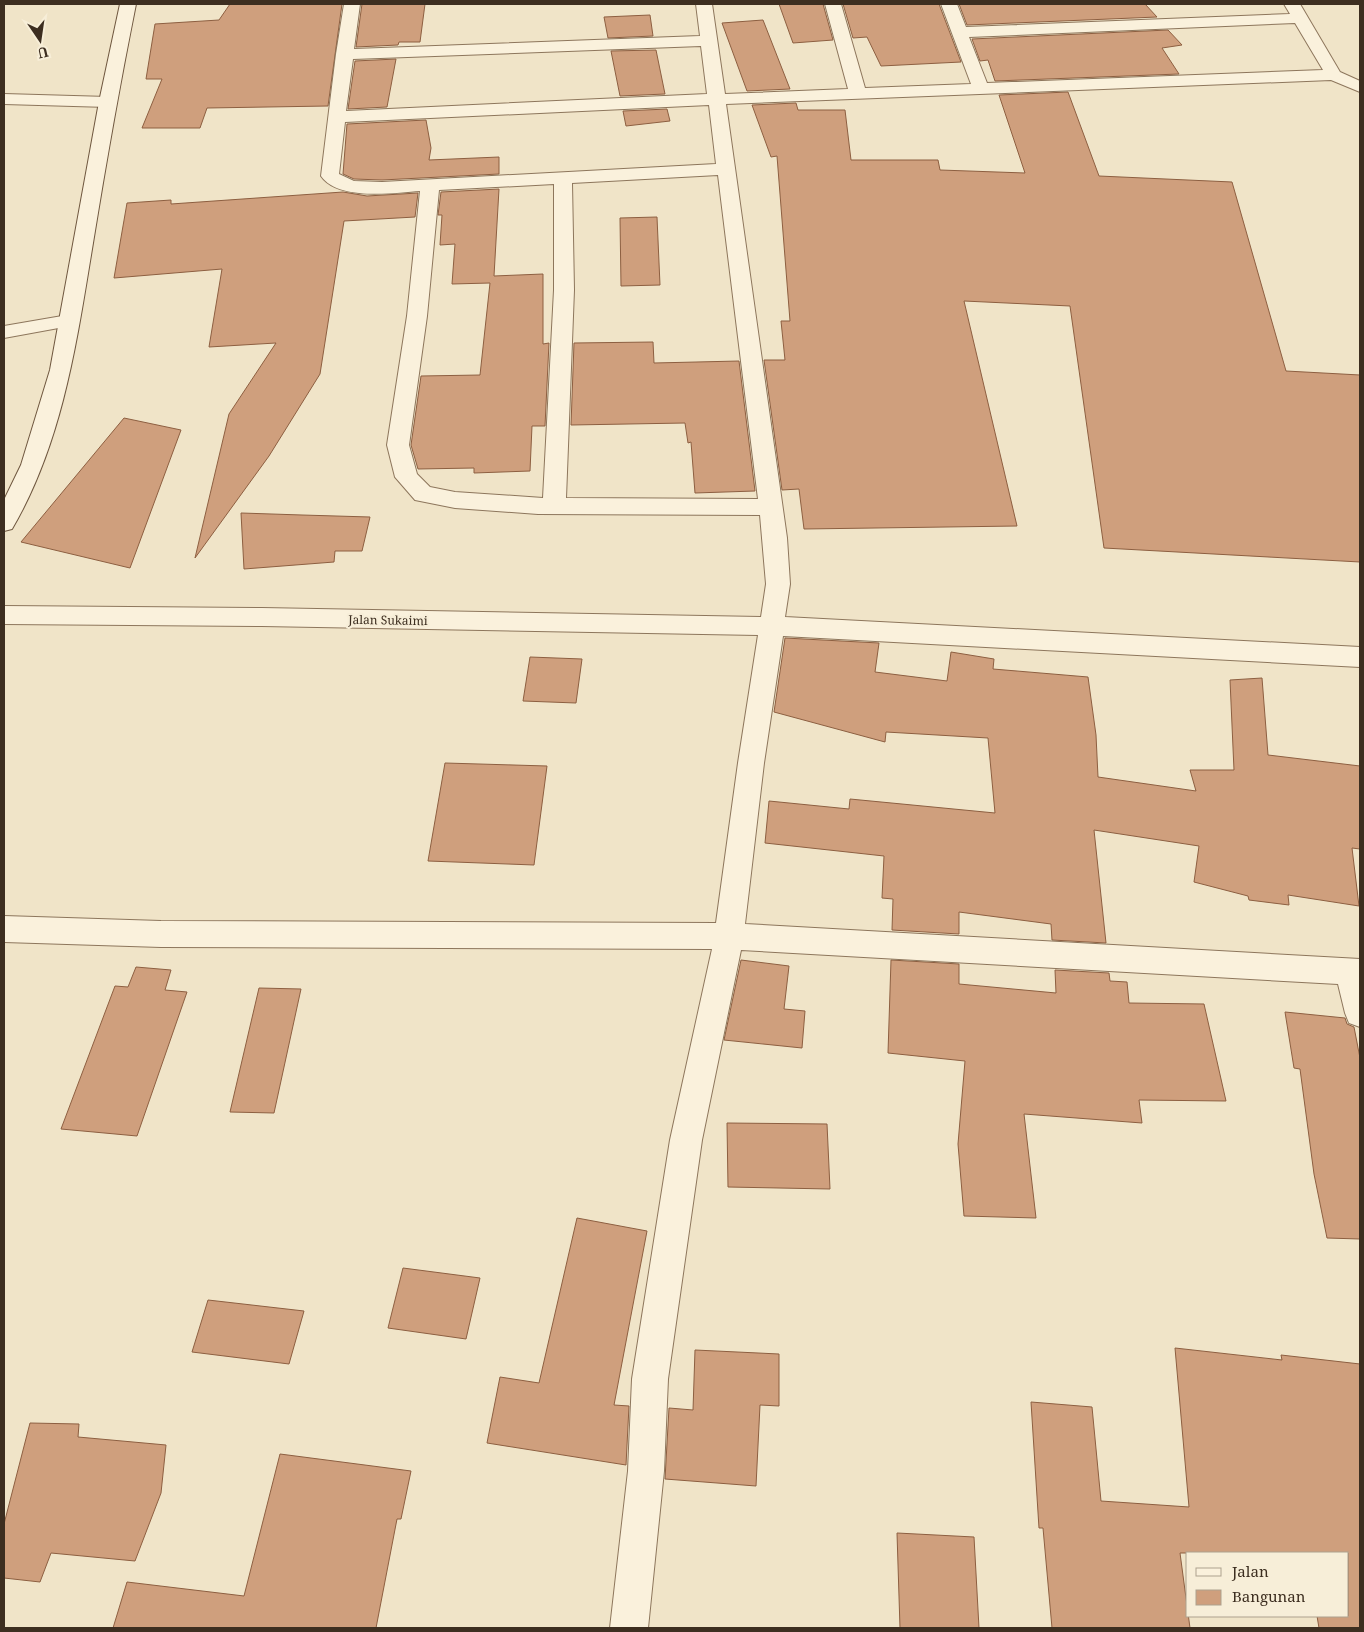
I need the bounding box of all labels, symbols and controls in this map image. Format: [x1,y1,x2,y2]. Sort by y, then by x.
north arrow [15,15,65,65]
text: U [35,43,50,64]
street label: Jalan Sukaimi [347,611,428,629]
legend [1186,1552,1349,1617]
text: Jalan [1231,1561,1269,1581]
text: Bangunan [1232,1586,1306,1606]

